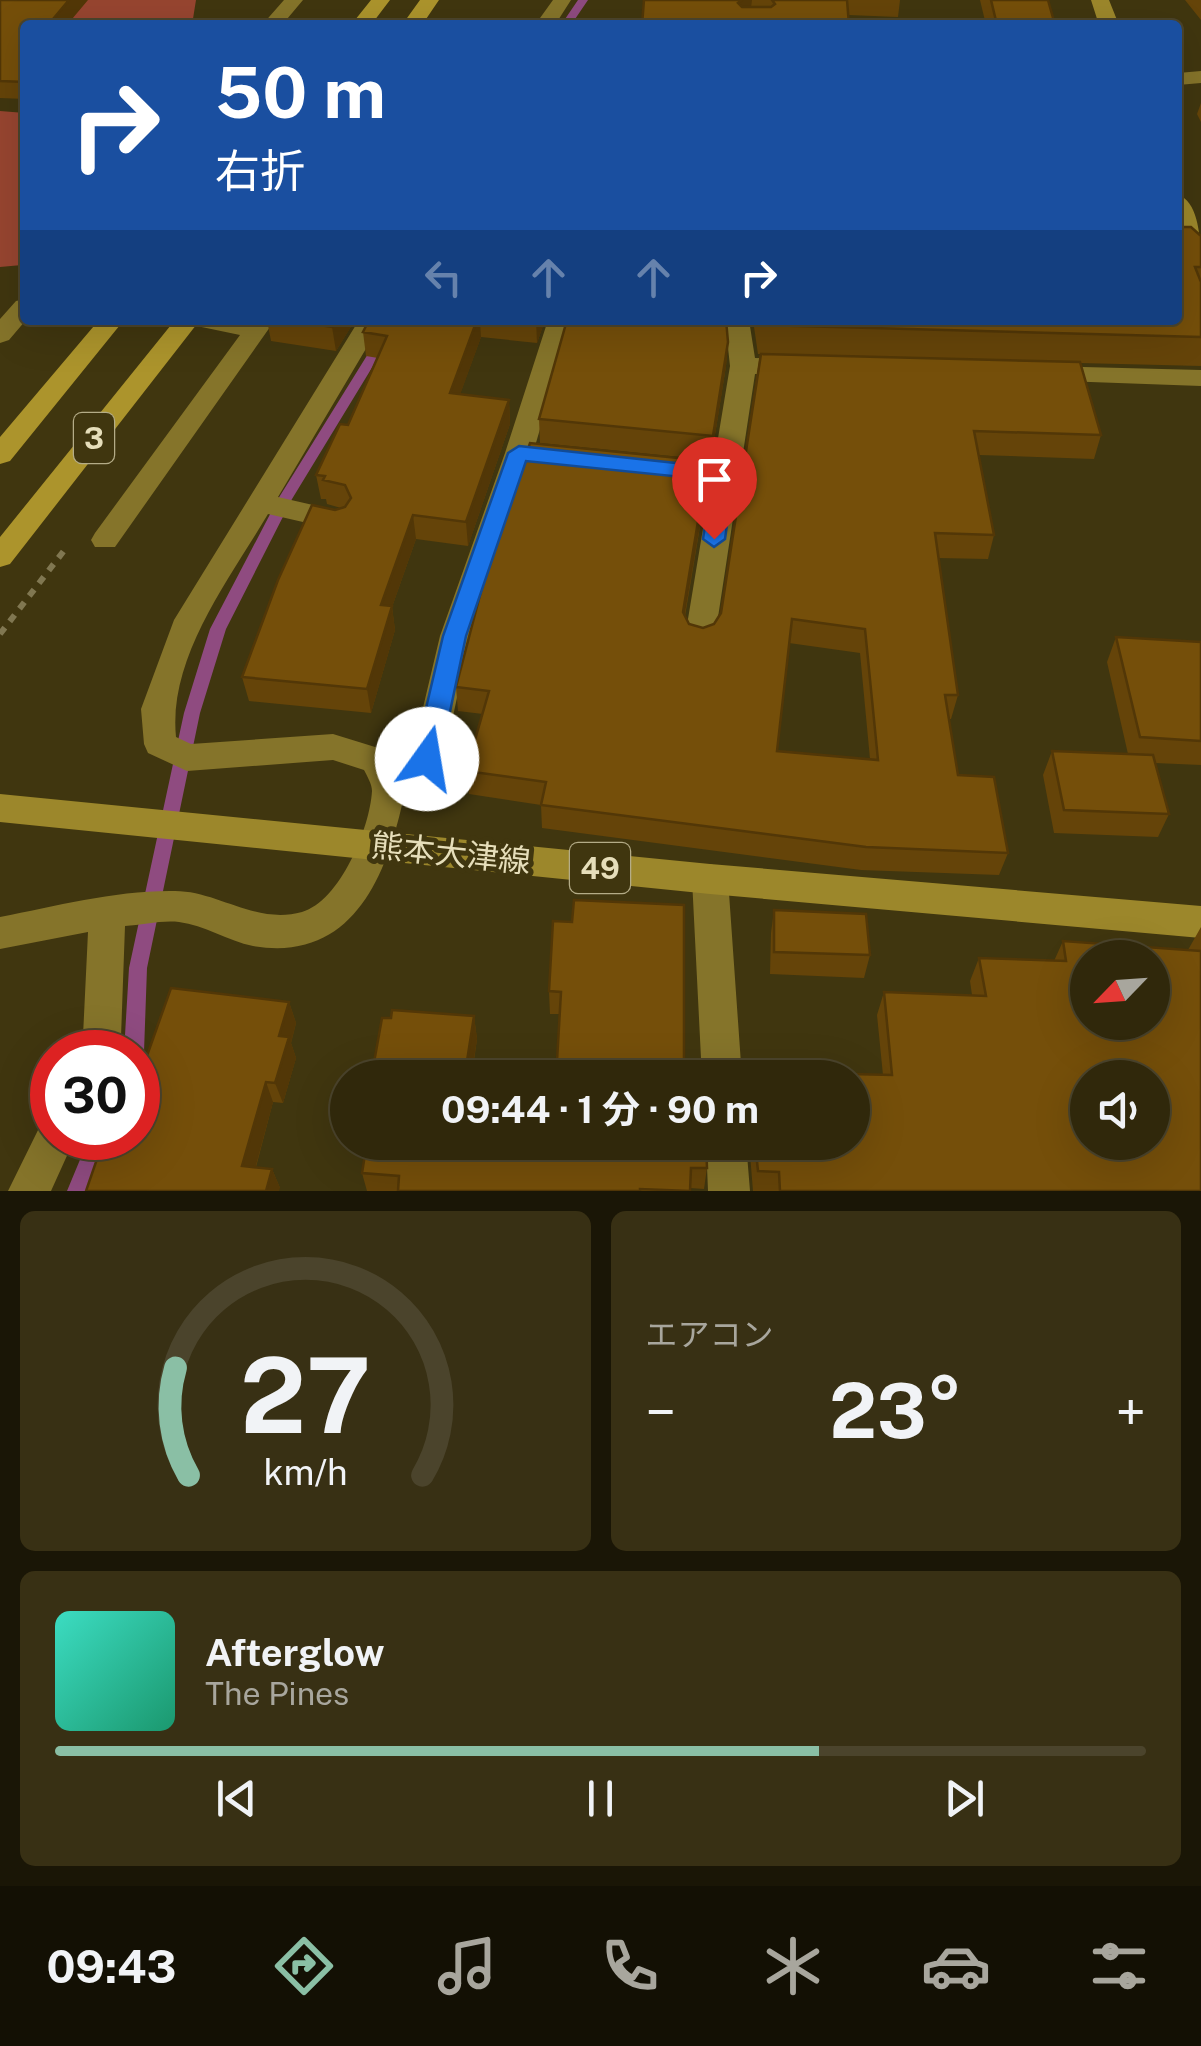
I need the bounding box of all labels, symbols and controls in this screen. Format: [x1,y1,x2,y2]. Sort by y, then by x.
text: 50 m [215,51,386,134]
icon: right [50,60,180,190]
text: 右折 [215,144,305,197]
icon: left [416,250,471,305]
icon: ahead [521,250,576,305]
icon: ahead [626,250,681,305]
icon: right [731,250,786,305]
road number: 3 [74,413,114,463]
pin [672,437,757,540]
icon: arrive [687,452,742,507]
position arrow [375,707,479,811]
street label: 熊本大津線 [369,826,533,880]
road number: 49 [570,843,630,893]
north arrow [1070,940,1170,1040]
map controls [1070,940,1170,1160]
speed limit sign: 30 [30,1030,160,1160]
button: sound [1070,1060,1170,1160]
text: 09:44 · 1 分 · 90 m [441,1087,759,1132]
text: エアコン [646,1316,774,1353]
text: 27 [240,1334,371,1456]
text: 23° [829,1367,962,1455]
text: − [646,1380,676,1444]
text: + [1116,1380,1146,1444]
text: km/h [263,1451,347,1493]
text: Afterglow [205,1630,385,1675]
text: The Pines [205,1675,349,1712]
icon: previous [209,1771,264,1826]
icon: pause [573,1771,628,1826]
icon: next [937,1771,992,1826]
icon: directions [269,1931,339,2001]
icon: music [432,1931,502,2001]
icon: phone [595,1931,665,2001]
icon: climate [758,1931,828,2001]
icon: car [921,1931,991,2001]
icon: filters [1084,1931,1154,2001]
text: 09:43 [47,1940,176,1993]

